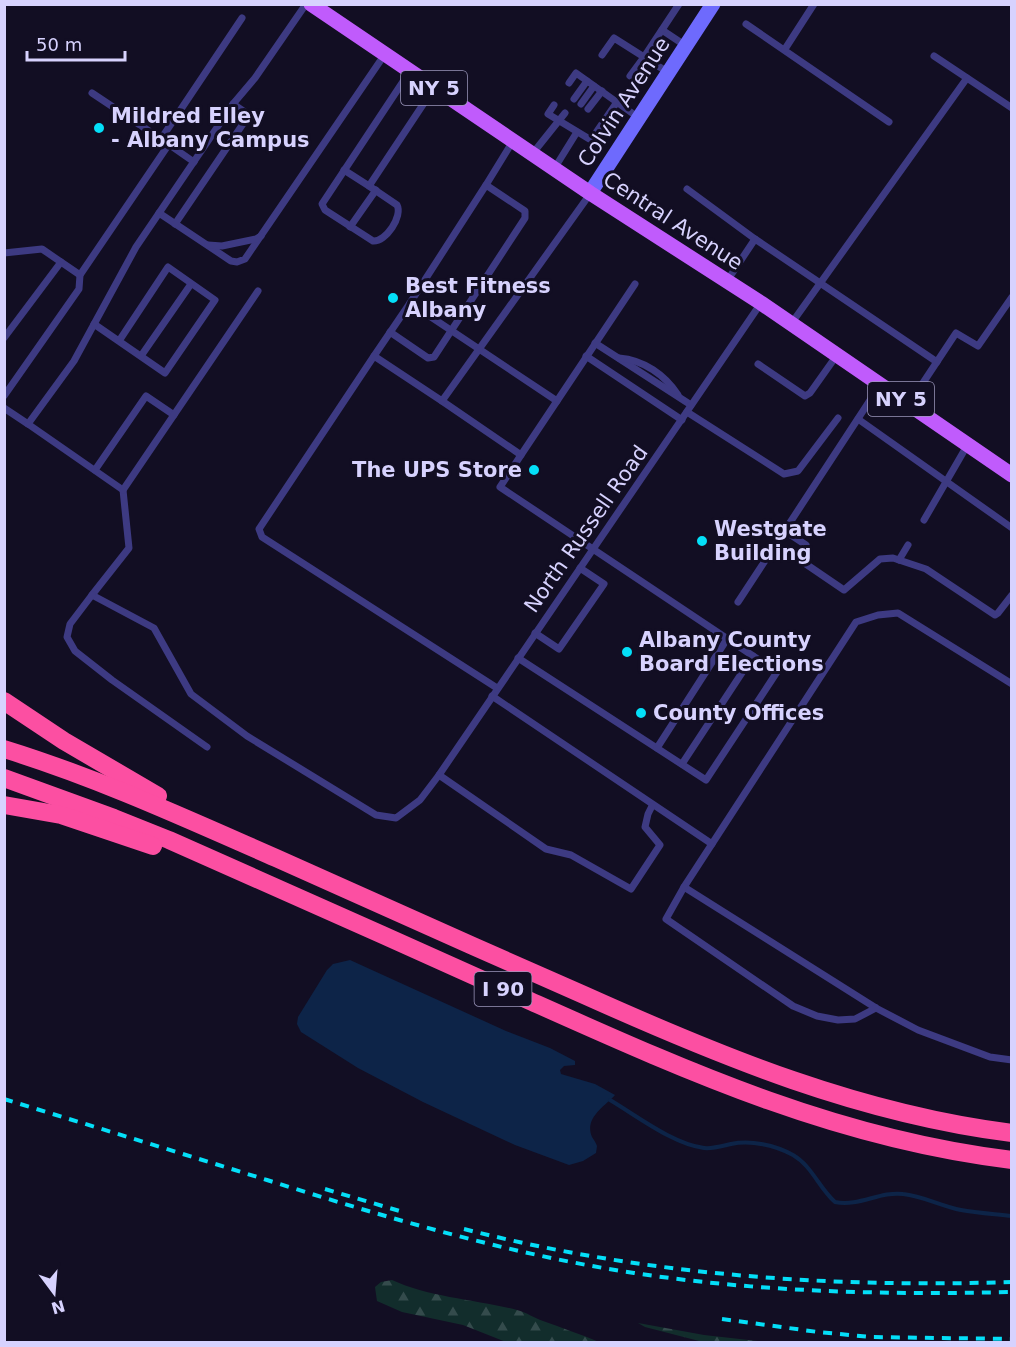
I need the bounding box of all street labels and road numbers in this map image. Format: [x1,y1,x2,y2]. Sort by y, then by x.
street label: Colvin Avenue [573,33,675,171]
road number: NY 5 [401,71,467,105]
street label: Central Avenue [599,167,747,275]
road number: NY 5 [868,382,934,416]
street label: North Russell Road [519,441,653,617]
road number: I 90 [474,972,532,1006]

